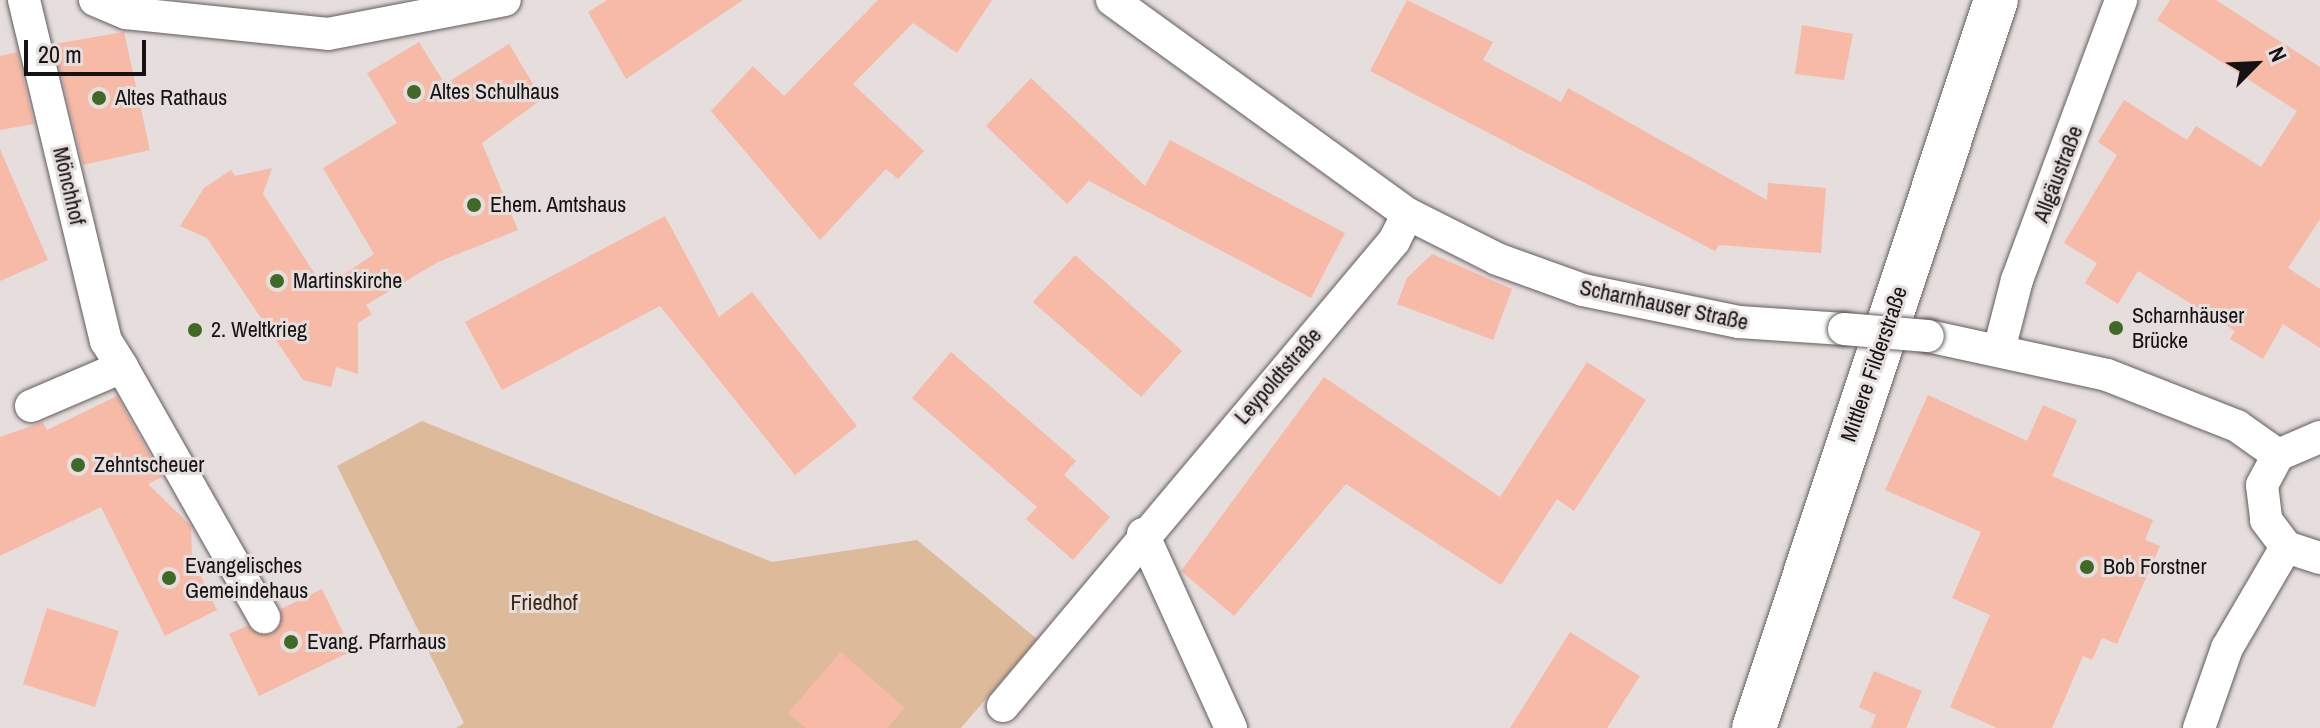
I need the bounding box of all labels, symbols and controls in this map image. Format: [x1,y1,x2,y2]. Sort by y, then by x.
scale bar [28,24,150,74]
north arrow [2216,24,2296,104]
text: 20 m [38,38,82,70]
text: N [2262,42,2294,66]
place label: Altes Schulhaus [430,79,559,105]
marker: Altes Schulhaus [405,83,423,101]
place label: Altes Rathaus [115,85,227,111]
marker: Altes Rathaus [90,89,108,107]
street label: Allgäustraße [2028,122,2088,226]
street label: Mönchhof [47,144,91,228]
place label: Ehem. Amtshaus [490,192,627,218]
marker: Ehem. Amtshaus [465,196,483,214]
place label: Martinskirche [293,268,402,294]
marker: Martinskirche [268,272,286,290]
street label: Scharnhauser Straße [1577,274,1751,336]
street label: Mittlere Filderstraße [1835,283,1913,445]
place label: Scharnhäuser Brücke [2132,302,2244,354]
place label: 2. Weltkrieg [211,317,307,343]
marker: Scharnhäuser Brücke [2107,319,2125,337]
marker: 2. Weltkrieg [186,321,204,339]
street label: Leypoldtstraße [1229,322,1327,430]
place label: Zehntscheuer [94,452,204,478]
marker: Zehntscheuer [69,456,87,474]
place label: Evangelisches Gemeindehaus [185,552,308,604]
place label: Bob Forstner [2103,554,2206,580]
marker: Bob Forstner [2078,558,2096,576]
marker: Evangelisches Gemeindehaus [160,569,178,587]
park label: Friedhof [510,590,578,616]
place label: Evang. Pfarrhaus [307,629,446,655]
marker: Evang. Pfarrhaus [282,633,300,651]

